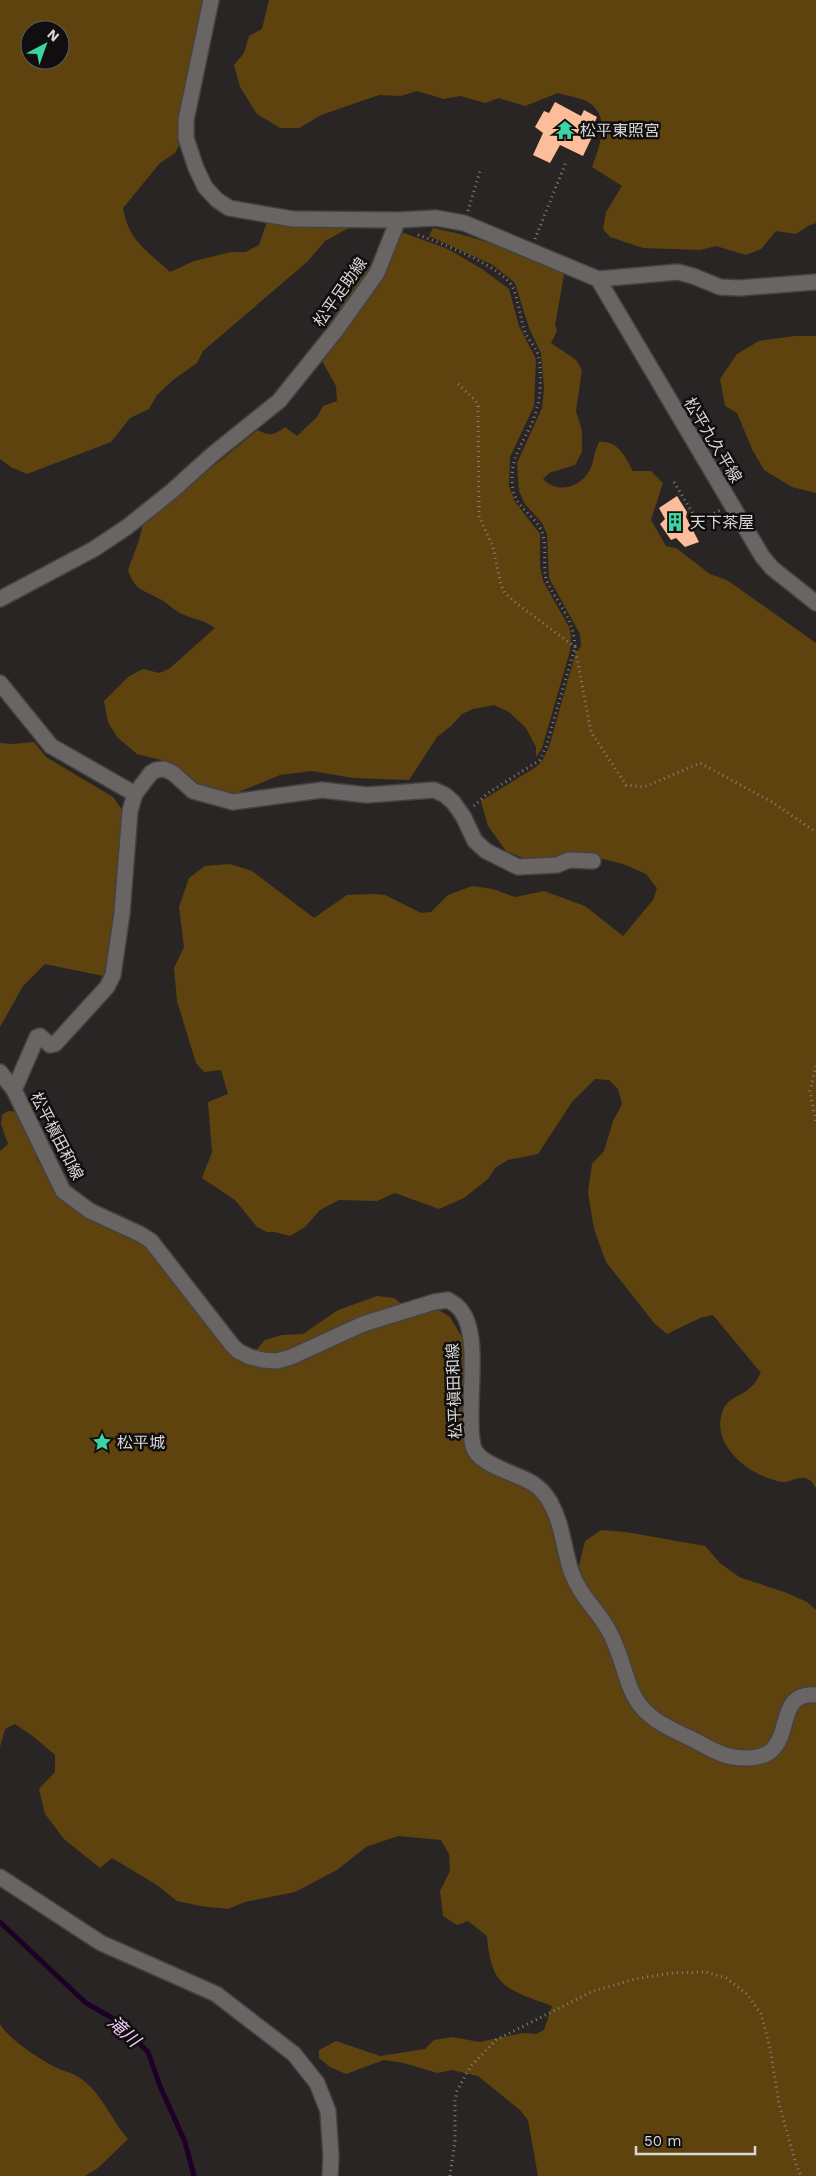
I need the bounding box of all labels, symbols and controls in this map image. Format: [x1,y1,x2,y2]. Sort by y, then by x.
north arrow [20,20,70,70]
text: N [44,26,63,45]
temple icon: 松平東照宮 [554,119,576,141]
place label: 松平東照宮 [580,121,660,140]
street label: 松平足助線 [309,254,371,330]
street label: 松平九久平線 [680,394,746,486]
building icon: 天下茶屋 [664,511,686,533]
place label: 天下茶屋 [690,513,754,532]
street label: 松平槇田和線 [27,1089,87,1183]
street label: 松平槇田和線 [443,1343,465,1439]
place icon: 松平城 [91,1431,113,1453]
place label: 松平城 [117,1433,165,1452]
water label: 滝川 [104,2011,146,2052]
scale bar [636,2124,755,2156]
text: 50 m [644,2132,681,2150]

